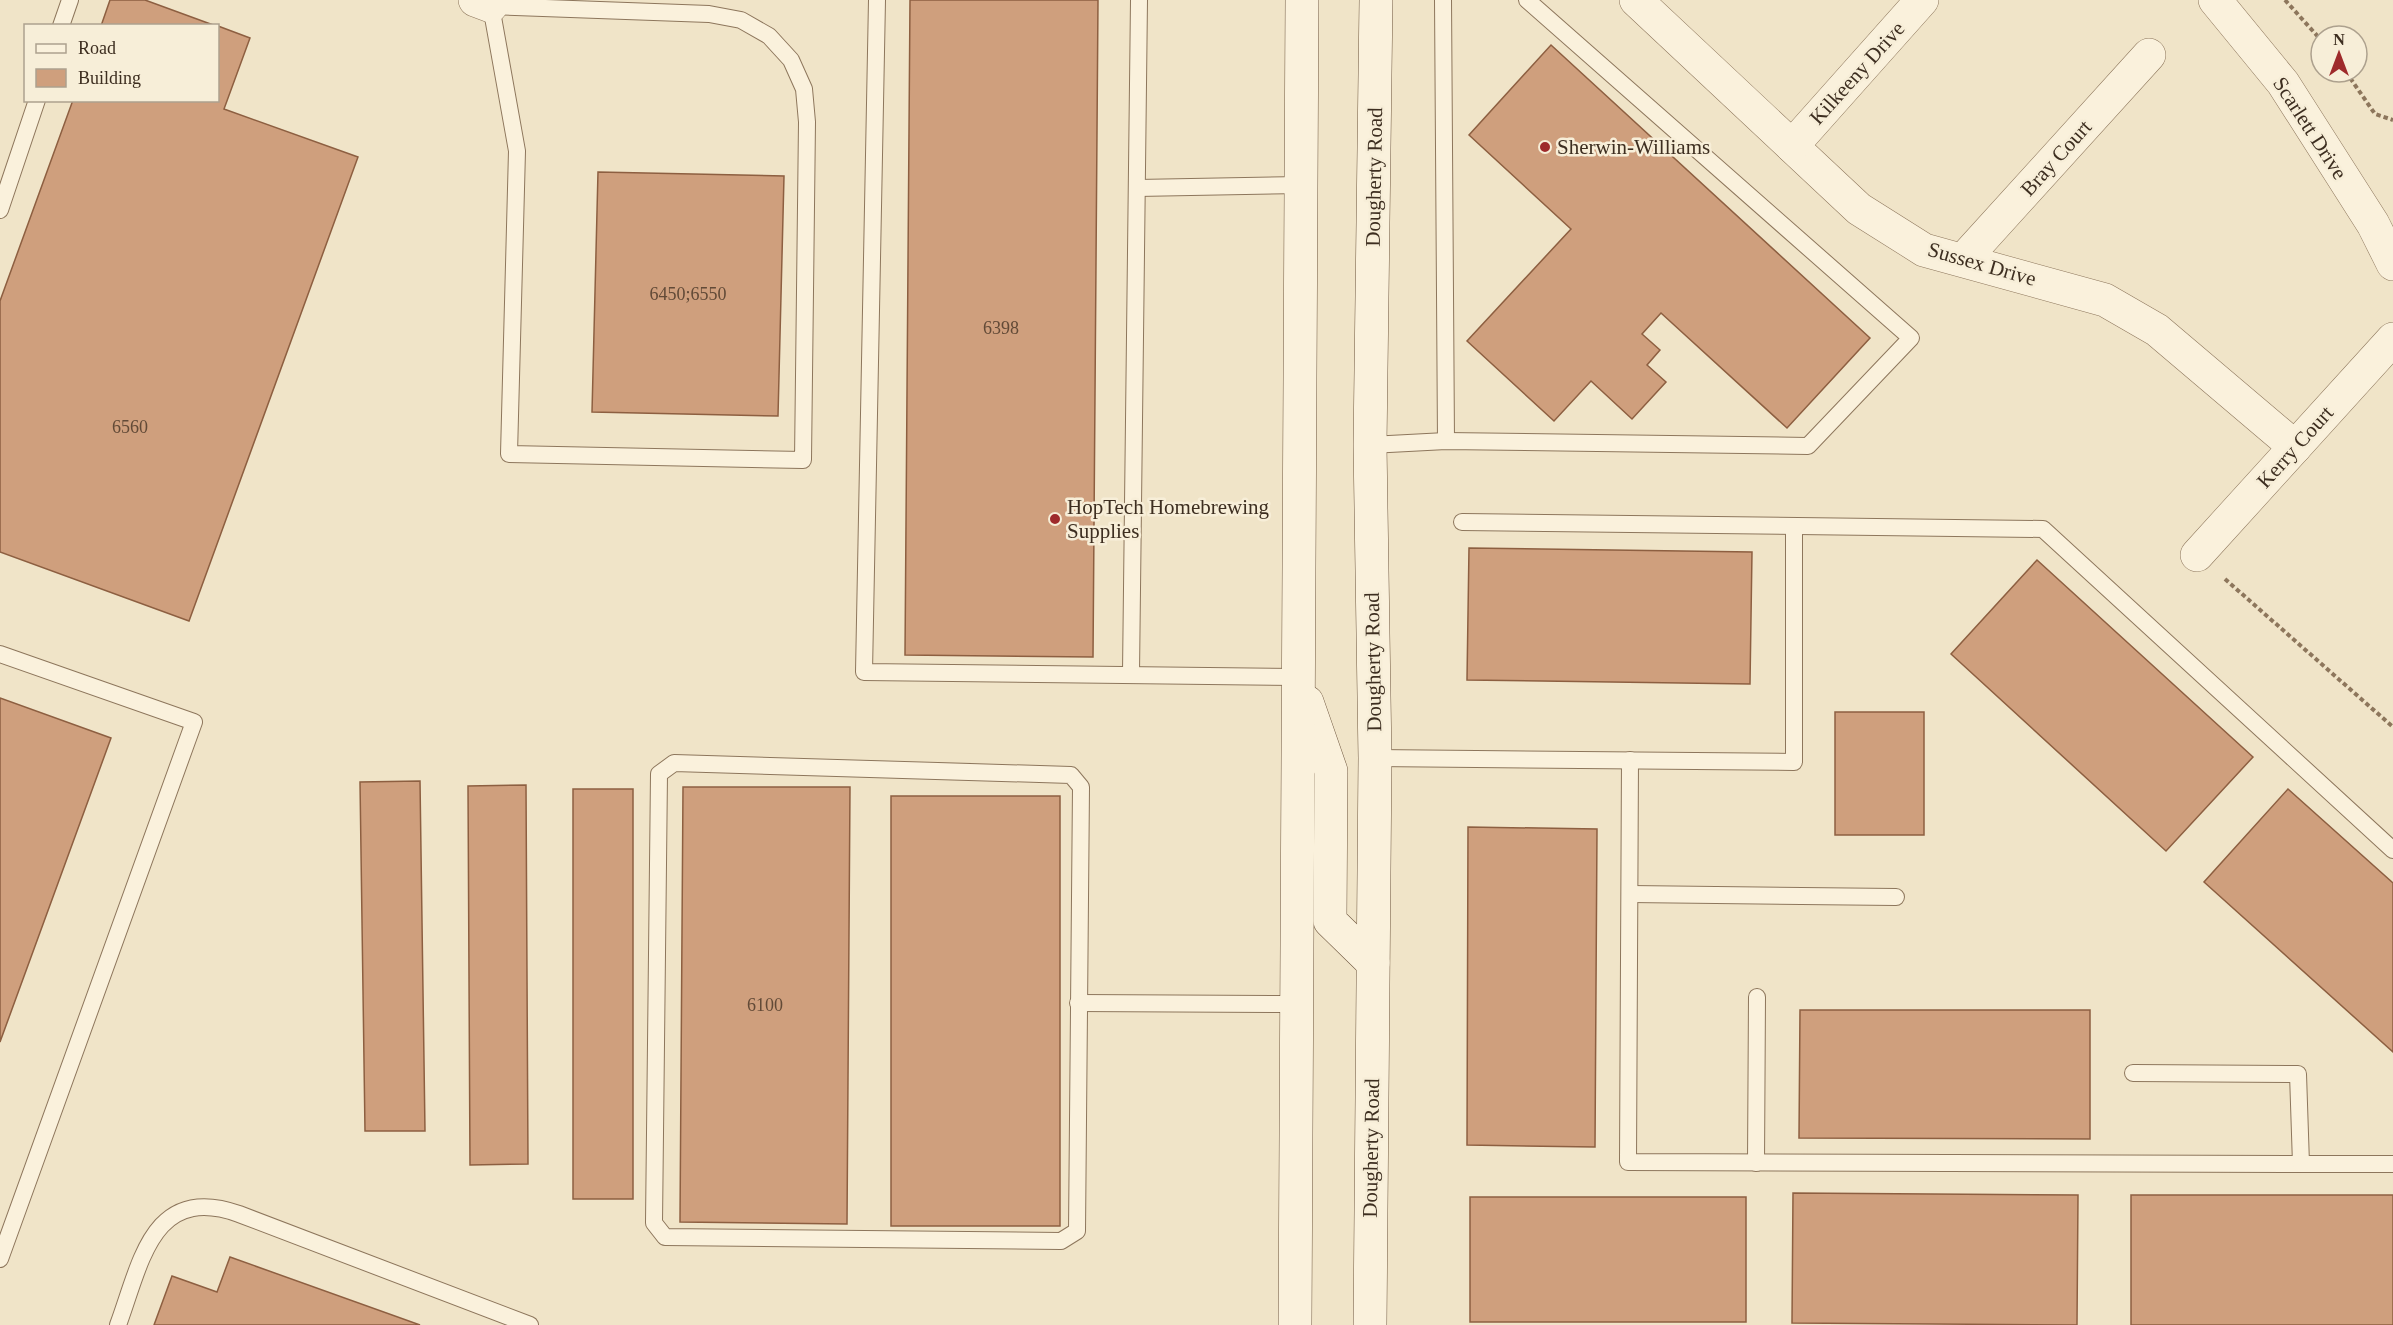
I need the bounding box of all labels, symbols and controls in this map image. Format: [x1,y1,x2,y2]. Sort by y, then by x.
street label: Kilkeeny Drive [1805,17,1909,129]
legend [24,24,219,102]
north arrow [2309,24,2369,84]
text: N [2333,31,2345,48]
text: Road [78,38,116,58]
text: Building [78,68,141,88]
street label: Scarlett Drive [2268,72,2352,184]
street label: Dougherty Road [1361,107,1387,247]
street label: Bray Court [2016,115,2096,201]
place label: Sherwin-Williams [1557,135,1710,159]
marker: Sherwin-Williams [1538,140,1552,154]
street label: Sussex Drive [1925,237,2039,291]
house number: 6450;6550 [649,284,727,304]
house number: 6398 [983,318,1019,338]
street label: Kerry Court [2252,401,2338,493]
house number: 6560 [112,417,148,437]
place label: HopTech Homebrewing Supplies [1067,495,1270,543]
marker: HopTech Homebrewing Supplies [1048,512,1062,526]
street label: Dougherty Road [1360,592,1386,732]
house number: 6100 [747,995,783,1015]
street label: Dougherty Road [1358,1078,1384,1218]

